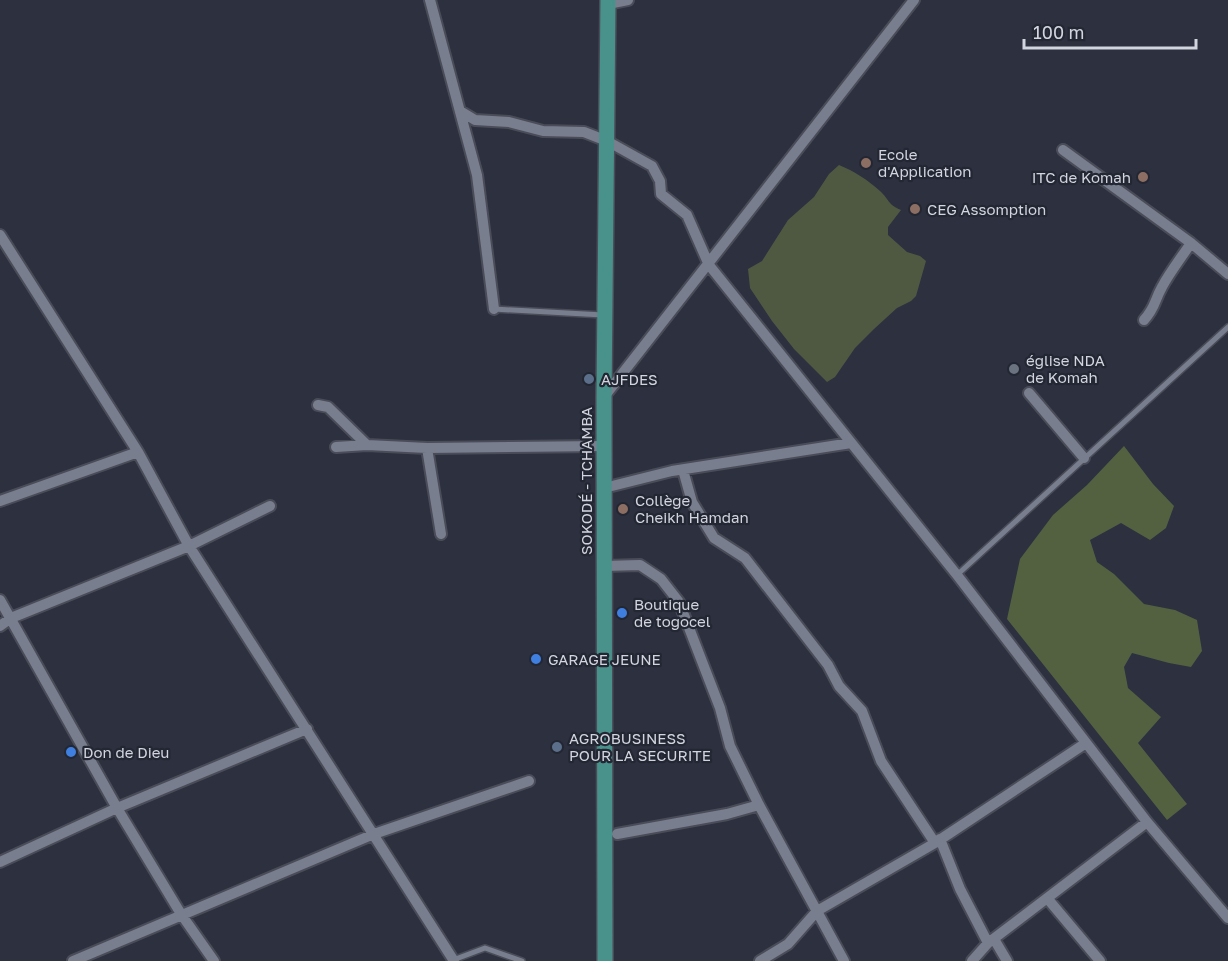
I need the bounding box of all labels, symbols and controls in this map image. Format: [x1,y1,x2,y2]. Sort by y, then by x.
scale bar [1024,12,1196,50]
text: 100 m [1033,21,1084,43]
place label: Ecole d'Application [878,145,971,180]
marker: Ecole d'Application [859,156,873,170]
place label: ITC de Komah [1032,168,1131,186]
marker: ITC de Komah [1136,170,1150,184]
place label: CEG Assomption [927,200,1046,218]
marker: CEG Assomption [908,202,922,216]
place label: église NDA de Komah [1026,351,1105,386]
marker: église NDA de Komah [1007,362,1021,376]
place label: AJFDES [601,370,658,388]
marker: AJFDES [582,372,596,386]
street label: SOKODÉ - TCHAMBA [577,407,595,555]
place label: Collège Cheikh Hamdan [635,491,749,526]
marker: Collège Cheikh Hamdan [616,502,630,516]
place label: Boutique de togocel [634,595,711,630]
marker: Boutique de togocel [615,606,629,620]
place label: GARAGE JEUNE [548,650,661,668]
marker: GARAGE JEUNE [529,652,543,666]
place label: AGROBUSINESS POUR LA SECURITE [569,729,711,764]
marker: AGROBUSINESS POUR LA SECURITE [550,740,564,754]
place label: Don de Dieu [83,743,169,761]
marker: Don de Dieu [64,745,78,759]

